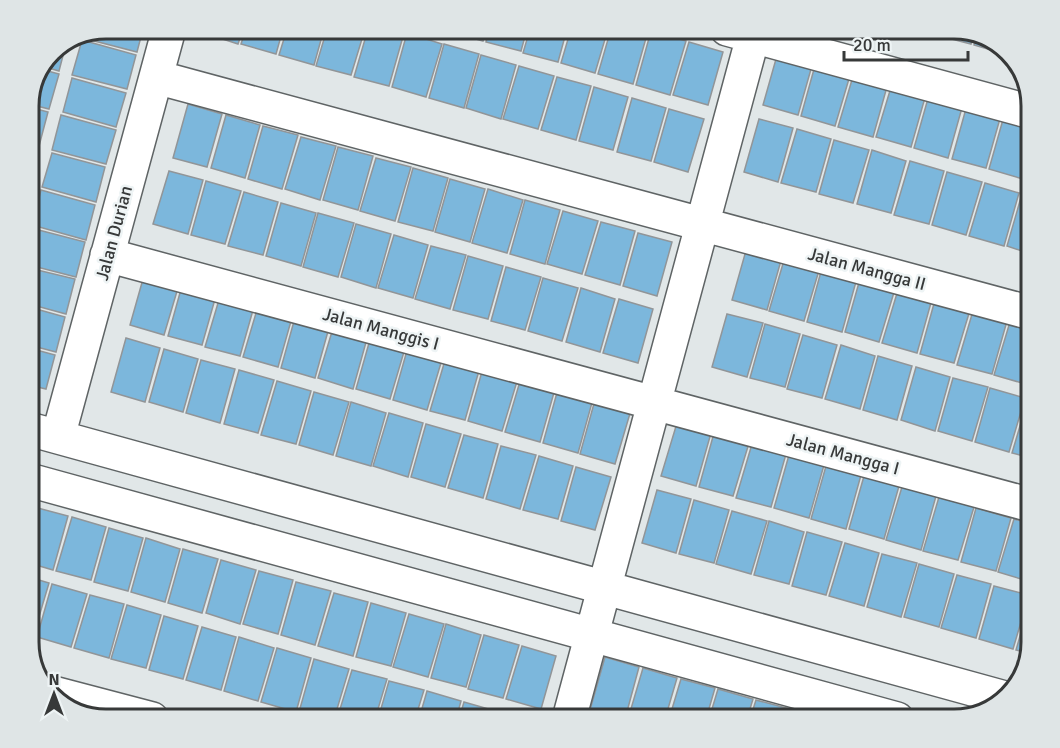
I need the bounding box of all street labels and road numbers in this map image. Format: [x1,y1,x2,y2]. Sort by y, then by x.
street label: Jalan Durian [91,183,137,283]
street label: Jalan Mangga II [806,243,928,295]
street label: Jalan Manggis I [320,303,442,355]
street label: Jalan Mangga I [784,428,902,480]

